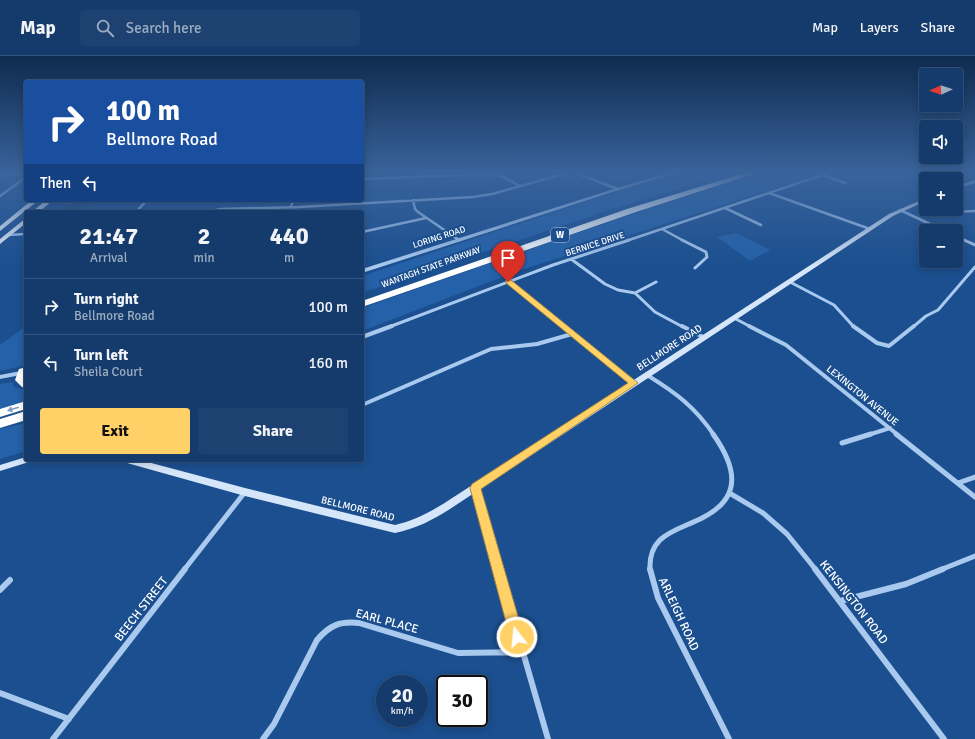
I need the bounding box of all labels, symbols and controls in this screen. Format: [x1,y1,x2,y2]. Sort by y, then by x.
search box [80,10,360,46]
text: Map [20,16,56,40]
icon: search [94,17,116,39]
text: Search here [126,19,201,37]
text: Map [812,19,838,36]
text: Layers [860,19,899,36]
text: Share [921,19,955,36]
north arrow [919,68,963,112]
map controls [919,68,963,268]
text: 100 m [106,94,180,128]
icon: right [40,96,92,148]
button: sound [919,120,963,164]
text: Bellmore Road [106,128,218,150]
icon: left [79,172,101,194]
button: + [919,172,963,216]
text: Then [40,174,71,192]
text: 21:47 [79,221,138,251]
text: 2 [198,221,210,251]
text: 440 [270,221,309,251]
street label: LORING ROAD [411,224,467,251]
button: − [919,224,963,268]
road number: W [551,228,569,242]
street label: BERNICE DRIVE [564,230,626,259]
pin [491,241,525,282]
street label: WANTAGH STATE PARKWAY [380,244,483,291]
icon: arrive [497,247,519,269]
text: Arrival [90,250,127,266]
text: min [194,250,215,266]
text: m [284,250,294,266]
text: Turn right [74,290,139,308]
icon: right [40,296,62,318]
text: 100 m [308,298,348,316]
text: Bellmore Road [74,308,155,324]
street label: BELLMORE ROAD [635,322,704,373]
text: Turn left [74,346,128,364]
icon: left [40,352,62,374]
text: 160 m [308,354,348,372]
street label: LEXINGTON AVENUE [824,363,901,429]
text: Sheila Court [74,364,143,380]
one-way arrow [7,406,19,412]
button: Exit [40,408,190,454]
button: Share [198,408,348,454]
street label: BELLMORE ROAD [320,494,396,524]
street label: KENSINGTON ROAD [816,557,891,647]
street label: BEECH STREET [112,574,171,645]
street label: ARLEIGH ROAD [655,575,702,654]
street label: EARL PLACE [354,606,420,637]
position arrow [496,616,538,658]
speed limit sign: 30 [436,675,488,727]
text: 20 [391,683,413,708]
text: km/h [391,705,413,717]

